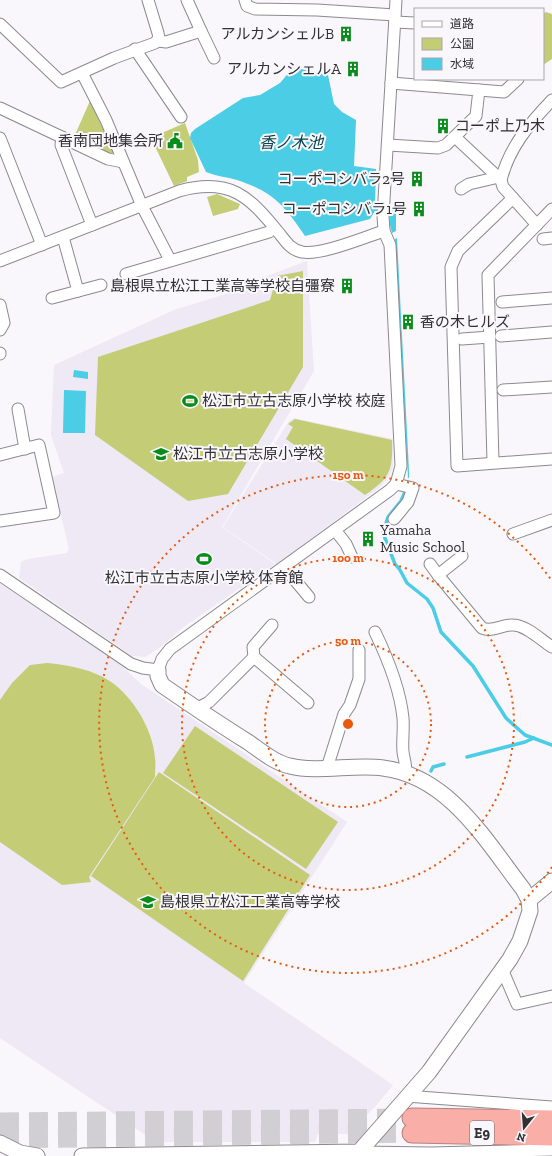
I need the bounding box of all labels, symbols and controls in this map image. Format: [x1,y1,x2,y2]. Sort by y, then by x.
legend [414,8,544,80]
text: 道路 [450,17,474,31]
place label: アルカンシェルB [221,25,334,43]
building icon: アルカンシェルB [337,25,355,43]
text: 公園 [450,37,474,51]
text: 水域 [450,57,474,71]
place label: アルカンシェルA [227,60,341,78]
building icon: アルカンシェルA [344,60,362,78]
building icon: コーポ上乃木 [434,117,452,135]
place label: コーポ上乃木 [455,117,545,135]
place label: 香南団地集会所 [58,132,163,150]
public building icon: 香南団地集会所 [166,132,184,150]
water label: 香ノ木池 [259,133,325,152]
place label: コーポコシバラ2号 [278,170,405,188]
building icon: コーポコシバラ2号 [408,170,426,188]
place label: コーポコシバラ1号 [282,200,407,218]
building icon: コーポコシバラ1号 [410,200,428,218]
place label: 島根県立松江工業高等学校自彊寮 [110,277,335,295]
building icon: 島根県立松江工業高等学校自彊寮 [338,277,356,295]
building icon: 香の木ヒルズ [399,313,417,331]
place label: 香の木ヒルズ [420,313,510,331]
sports icon: 松江市立古志原小学校 校庭 [181,392,199,410]
place label: 松江市立古志原小学校 校庭 [202,392,385,410]
school or university icon: 松江市立古志原小学校 [152,445,170,463]
place label: 松江市立古志原小学校 [173,445,323,463]
text: 150 m [333,468,364,482]
place label: Yamaha Music School [379,521,465,556]
building icon: Yamaha Music School [359,530,377,548]
sports icon: 松江市立古志原小学校 体育館 [195,550,213,568]
text: 100 m [332,551,364,565]
place label: 松江市立古志原小学校 体育館 [105,569,303,587]
text: 50 m [335,634,361,648]
centre of rings [341,717,355,731]
school or university icon: 島根県立松江工業高等学校 [139,893,157,911]
place label: 島根県立松江工業高等学校 [160,893,340,911]
north arrow [504,1108,544,1148]
road number: E9 [470,1121,494,1145]
text: N [515,1129,527,1145]

